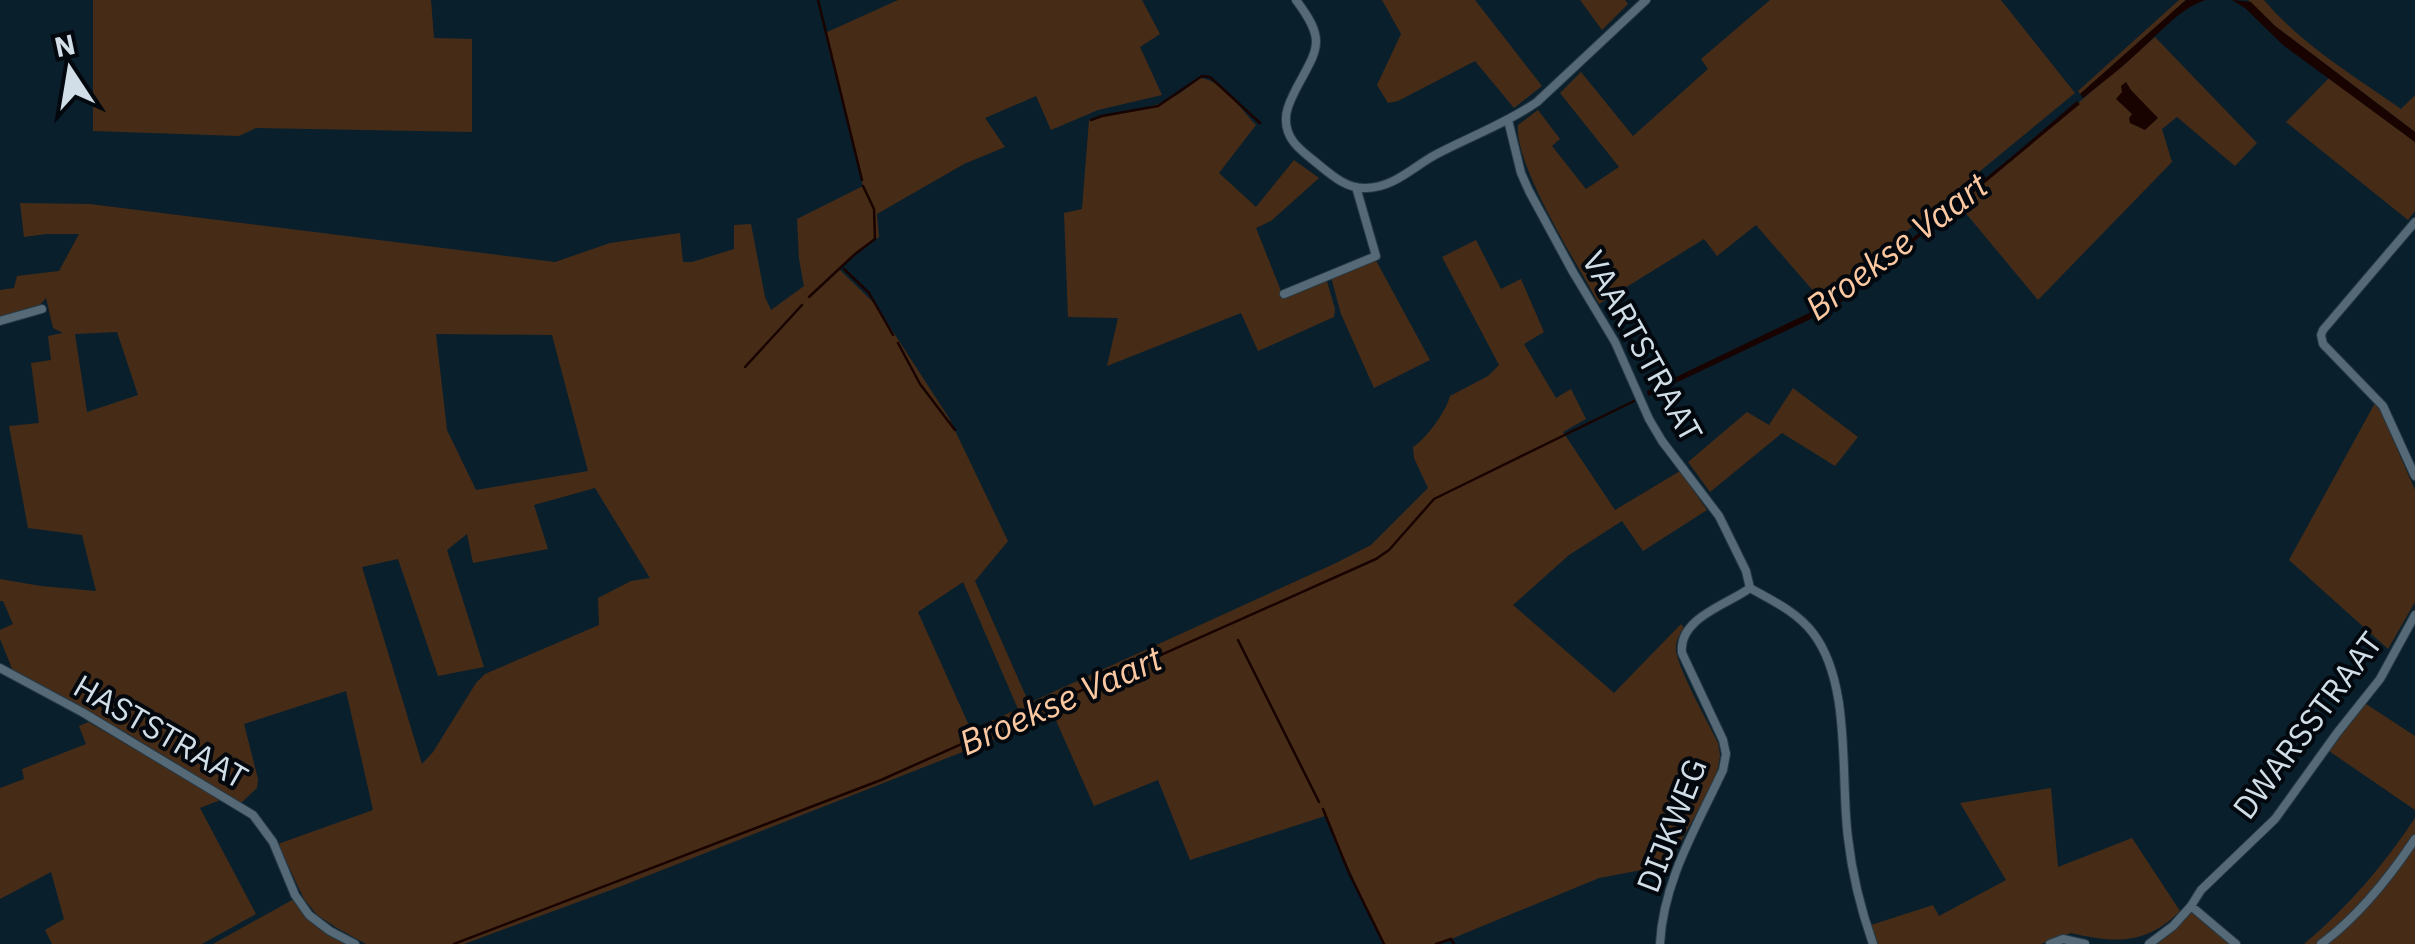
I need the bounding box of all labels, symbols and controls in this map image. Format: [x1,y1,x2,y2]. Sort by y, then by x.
north arrow [20,20,120,120]
text: N [51,25,78,65]
water label: Broekse Vaart [1795,162,1997,330]
street label: VAARTSTRAAT [1573,243,1713,449]
street label: DWARSSTRAAT [2223,623,2391,827]
water label: Broekse Vaart [952,635,1169,765]
street label: HASTSTRAAT [67,664,255,798]
street label: DIJKWEG [1626,752,1716,898]

